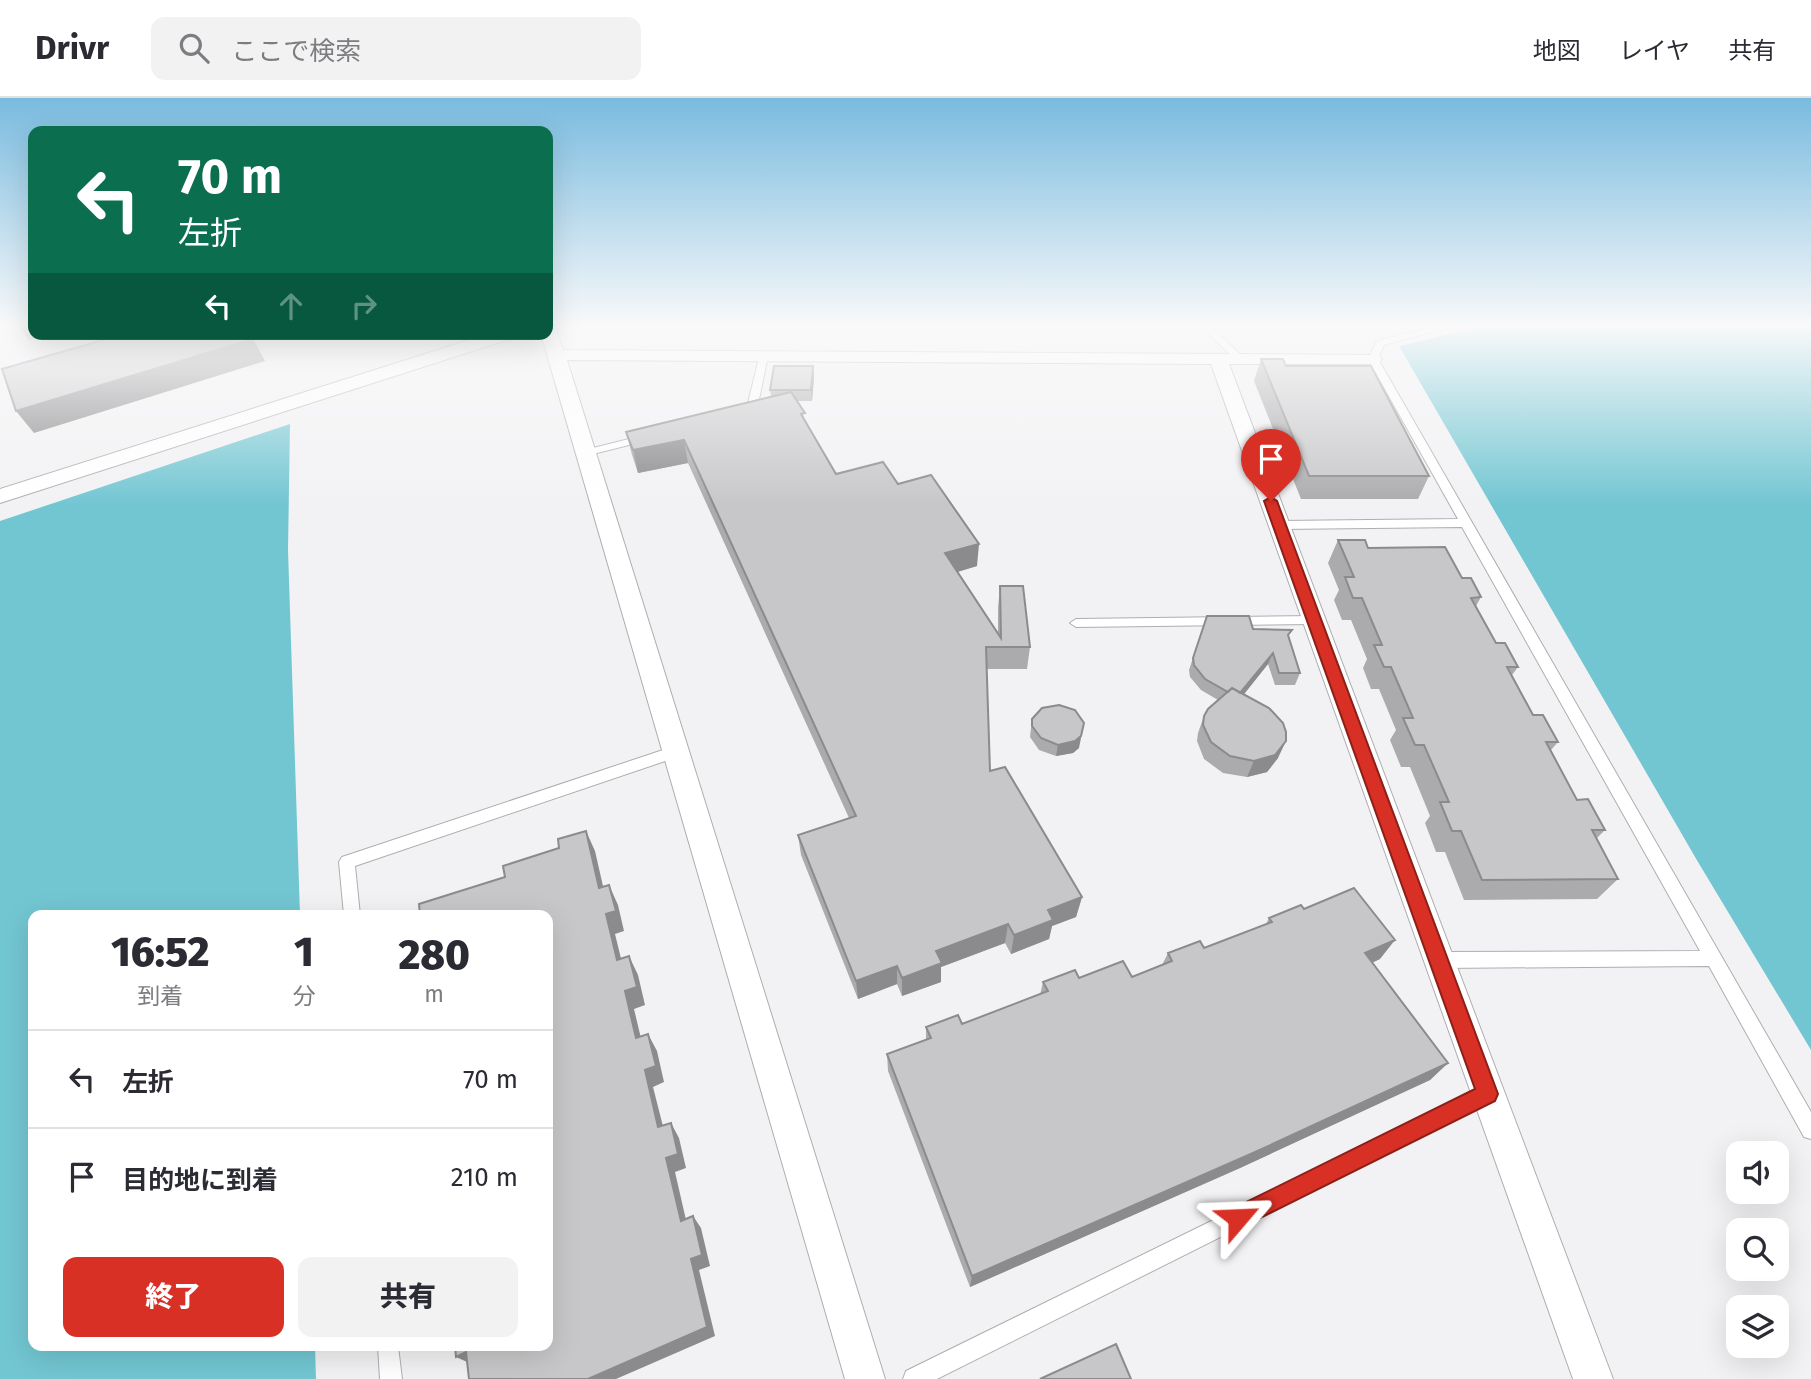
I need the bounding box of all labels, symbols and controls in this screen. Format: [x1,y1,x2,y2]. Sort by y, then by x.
search box [151,17,641,80]
text: Drivr [35,28,109,68]
icon: search [175,29,213,67]
text: ここで検索 [231,36,361,67]
text: 地図 [1533,37,1581,65]
text: レイヤ [1619,37,1690,65]
text: 共有 [1728,37,1776,65]
text: 70 m [178,147,282,206]
icon: left [63,154,154,245]
text: 左折 [178,214,242,252]
icon: left [199,287,237,325]
icon: ahead [272,287,310,325]
icon: right [345,287,383,325]
pin [1241,429,1301,501]
icon: arrive [1252,440,1290,478]
text: 16:52 [111,927,210,977]
text: 1 [294,927,314,977]
text: 280 [398,930,470,980]
text: m [424,980,444,1008]
text: 到着 [137,982,183,1010]
text: 分 [292,982,315,1010]
icon: left [63,1060,101,1098]
text: 70 m [463,1064,518,1095]
text: 左折 [122,1067,174,1098]
map controls [1726,1141,1789,1358]
button: sound [1726,1141,1789,1204]
icon: arrive [63,1158,101,1196]
text: 210 m [451,1162,518,1193]
text: 目的地に到着 [122,1165,278,1196]
position arrow [1201,1181,1275,1255]
button: search [1726,1218,1789,1281]
button: 終了 [63,1257,284,1337]
button: 共有 [298,1257,518,1337]
button: layers [1726,1295,1789,1358]

